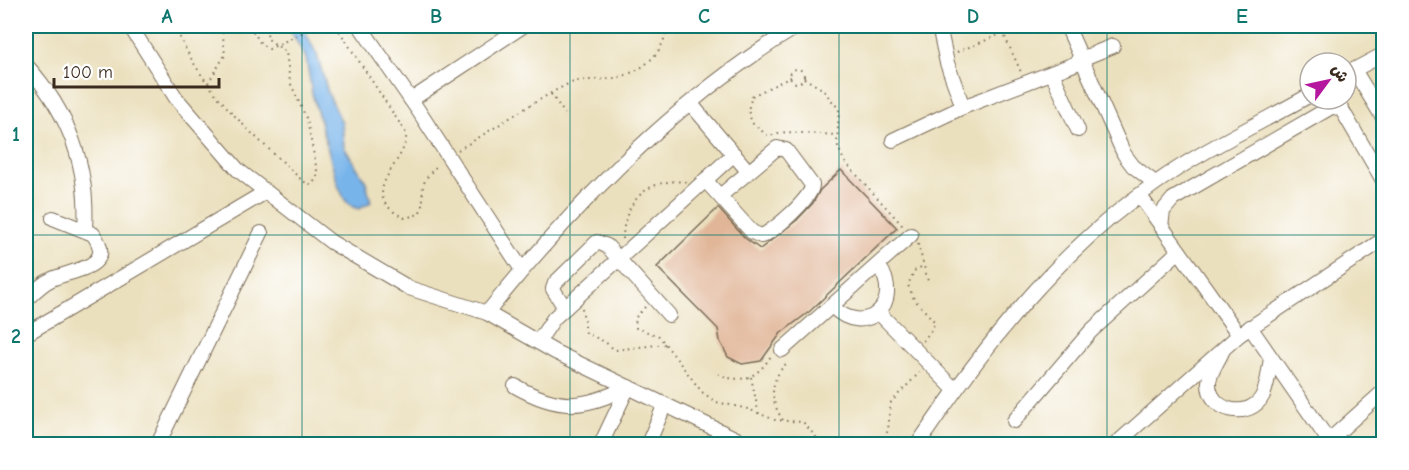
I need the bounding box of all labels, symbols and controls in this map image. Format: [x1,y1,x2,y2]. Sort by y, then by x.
text: A [161,5,173,28]
text: B [430,5,442,28]
text: C [698,5,710,28]
text: D [967,5,979,28]
text: E [1236,5,1248,28]
scale bar [54,51,219,89]
north arrow [1298,51,1358,111]
text: ش [1327,61,1352,86]
text: 100 m [63,62,113,83]
text: 1 [12,123,20,146]
text: 2 [11,325,21,348]

